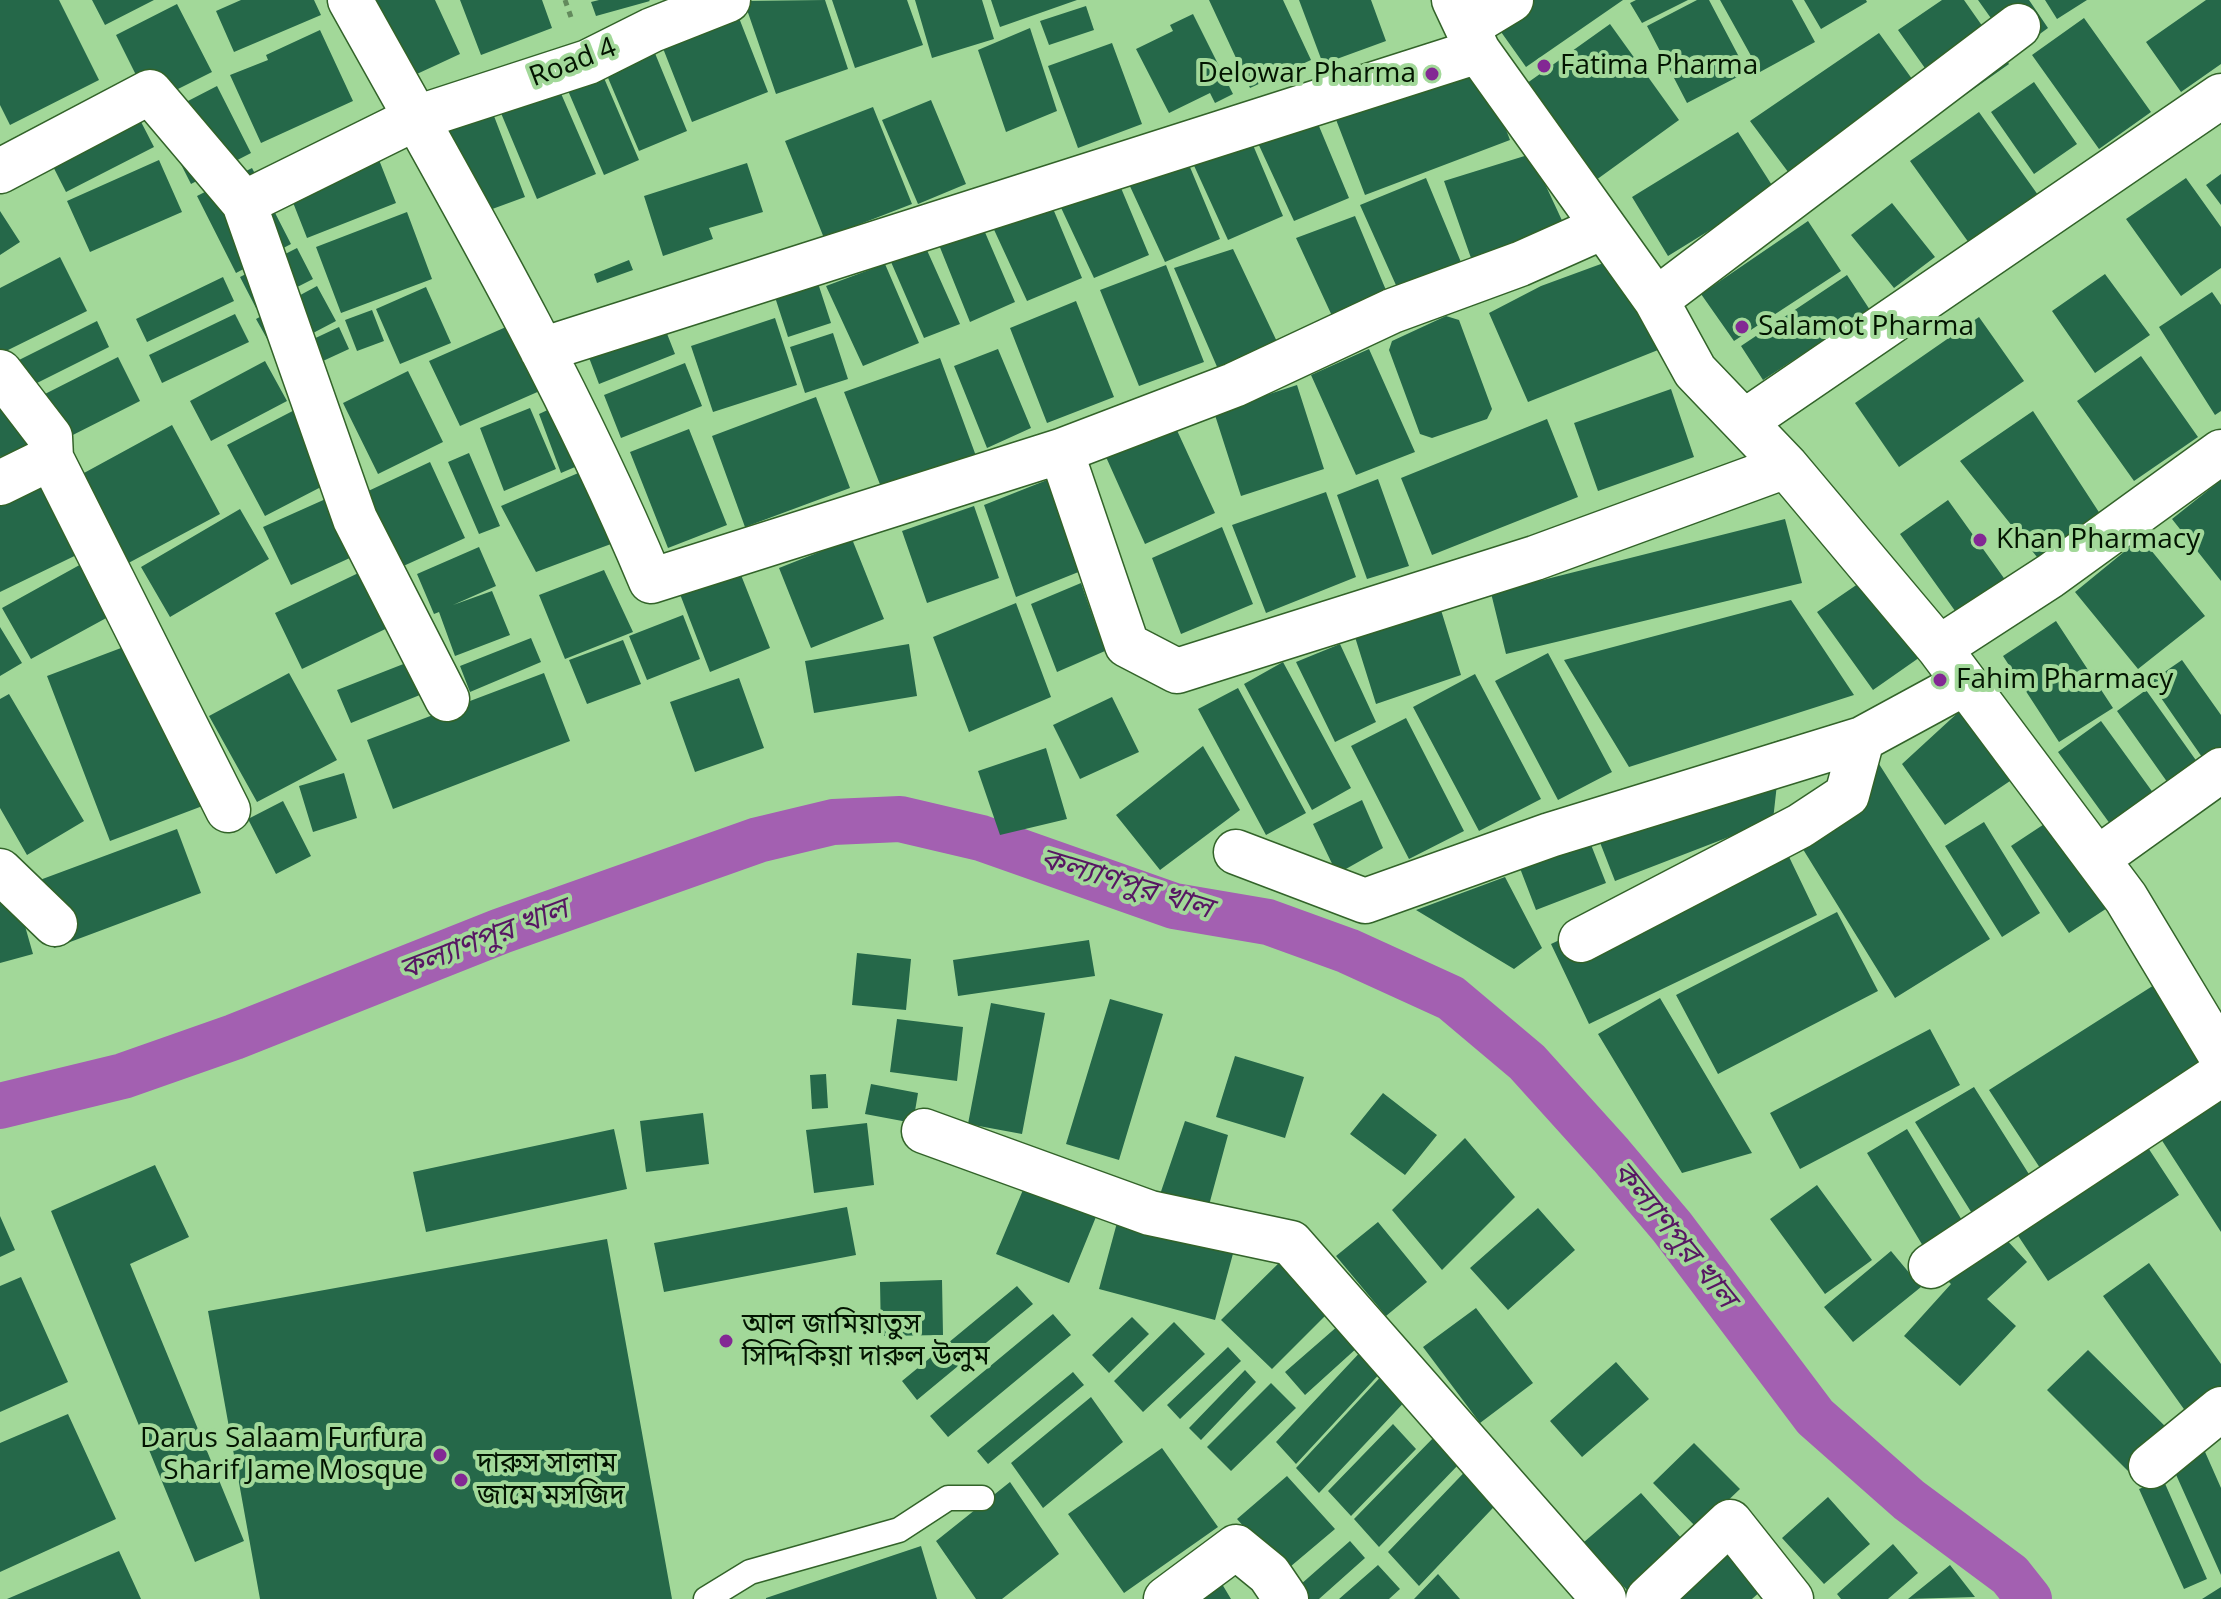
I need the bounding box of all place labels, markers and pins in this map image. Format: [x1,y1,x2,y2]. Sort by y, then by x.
place label: Fatima Pharma [1560,49,1758,83]
place label: Delowar Pharma [1198,57,1416,91]
marker: Fatima Pharma [1535,57,1553,75]
marker: Delowar Pharma [1423,65,1441,83]
place label: Salamot Pharma [1758,310,1974,344]
marker: Salamot Pharma [1733,318,1751,336]
place label: Khan Pharmacy [1996,523,2200,557]
marker: Khan Pharmacy [1971,531,1989,549]
place label: Fahim Pharmacy [1956,663,2173,697]
marker: Fahim Pharmacy [1931,671,1949,689]
place label: আল জামিয়াতুস সিদ্দিকিয়া দারুল উলুম [742,1308,990,1374]
marker: আল জামিয়াতুস সিদ্দিকিয়া দারুল উলুম [717,1332,735,1350]
place label: Darus Salaam Furfura Sharif Jame Mosque [140,1422,424,1488]
marker: Darus Salaam Furfura Sharif Jame Mosque [431,1446,449,1464]
place label: দারুস সালাম জামে মসজিদ [477,1447,625,1513]
marker: দারুস সালাম জামে মসজিদ [452,1471,470,1489]

